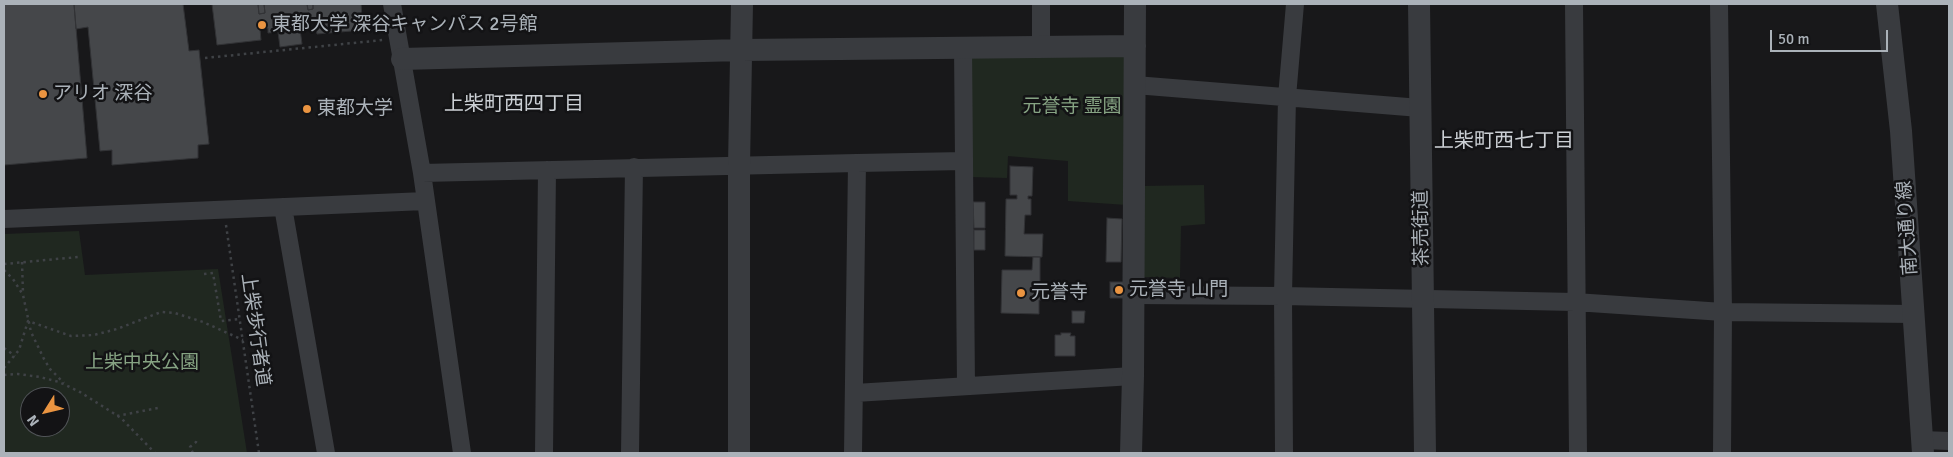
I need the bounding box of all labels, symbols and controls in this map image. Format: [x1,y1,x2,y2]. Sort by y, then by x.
place label: 東都大学 深谷キャンパス 2号館 [272,14,538,36]
marker: 東都大学 深谷キャンパス 2号館 [256,19,268,31]
scale bar [1773,20,1890,52]
text: 50 m [1778,30,1809,48]
place label: アリオ 深谷 [53,83,152,105]
marker: アリオ 深谷 [37,88,49,100]
district label: 上柴町西四丁目 [444,93,584,117]
park label: 元誉寺 霊園 [1022,96,1122,118]
place label: 東都大学 [317,98,393,120]
marker: 東都大学 [301,103,313,115]
district label: 上柴町西七丁目 [1434,130,1574,154]
street label: 南大通り線 [1893,180,1923,276]
street label: 茶売街道 [1410,190,1434,266]
street label: 上柴歩行者道 [236,272,274,388]
place label: 元誉寺 山門 [1129,279,1228,301]
place label: 元誉寺 [1031,282,1088,304]
marker: 元誉寺 山門 [1113,284,1125,296]
marker: 元誉寺 [1015,287,1027,299]
park label: 上柴中央公園 [85,352,199,374]
north arrow [20,387,70,437]
text: N [24,412,43,429]

